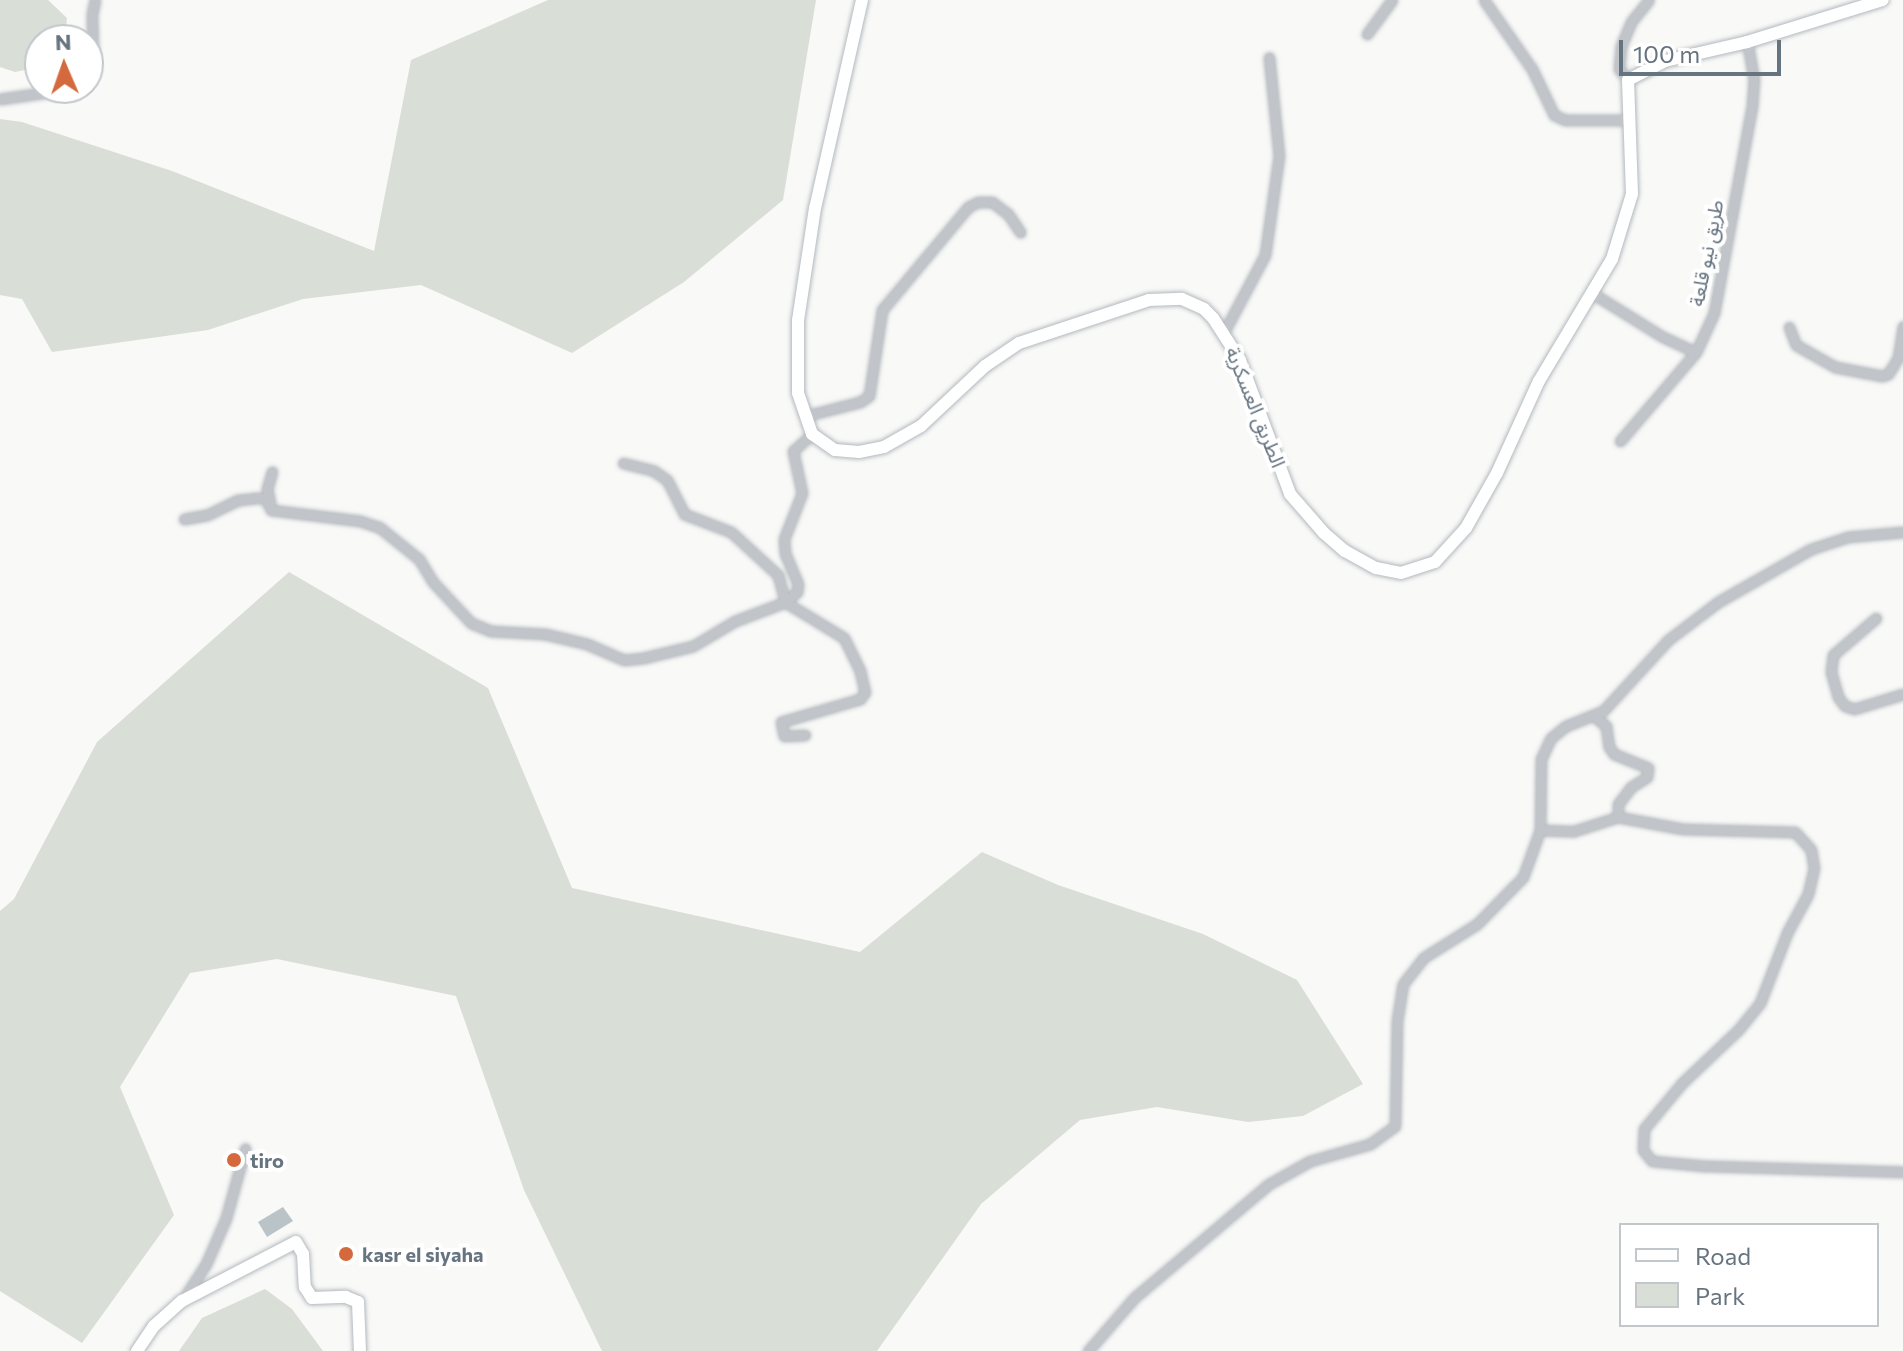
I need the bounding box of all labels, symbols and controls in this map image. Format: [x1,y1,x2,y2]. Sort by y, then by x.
north arrow [24,24,104,104]
scale bar [1623,24,1785,74]
text: N [54,28,72,55]
text: 100 m [1633,39,1700,68]
street label: طريق نيو قلعة [1684,198,1728,308]
street label: الطريق العسكرية [1221,343,1291,471]
place label: tiro [250,1148,284,1172]
marker: tiro [225,1151,243,1169]
legend [1619,1223,1879,1327]
text: Road [1695,1241,1751,1270]
place label: kasr el siyaha [362,1242,484,1266]
marker: kasr el siyaha [337,1245,355,1263]
text: Park [1695,1281,1745,1310]

